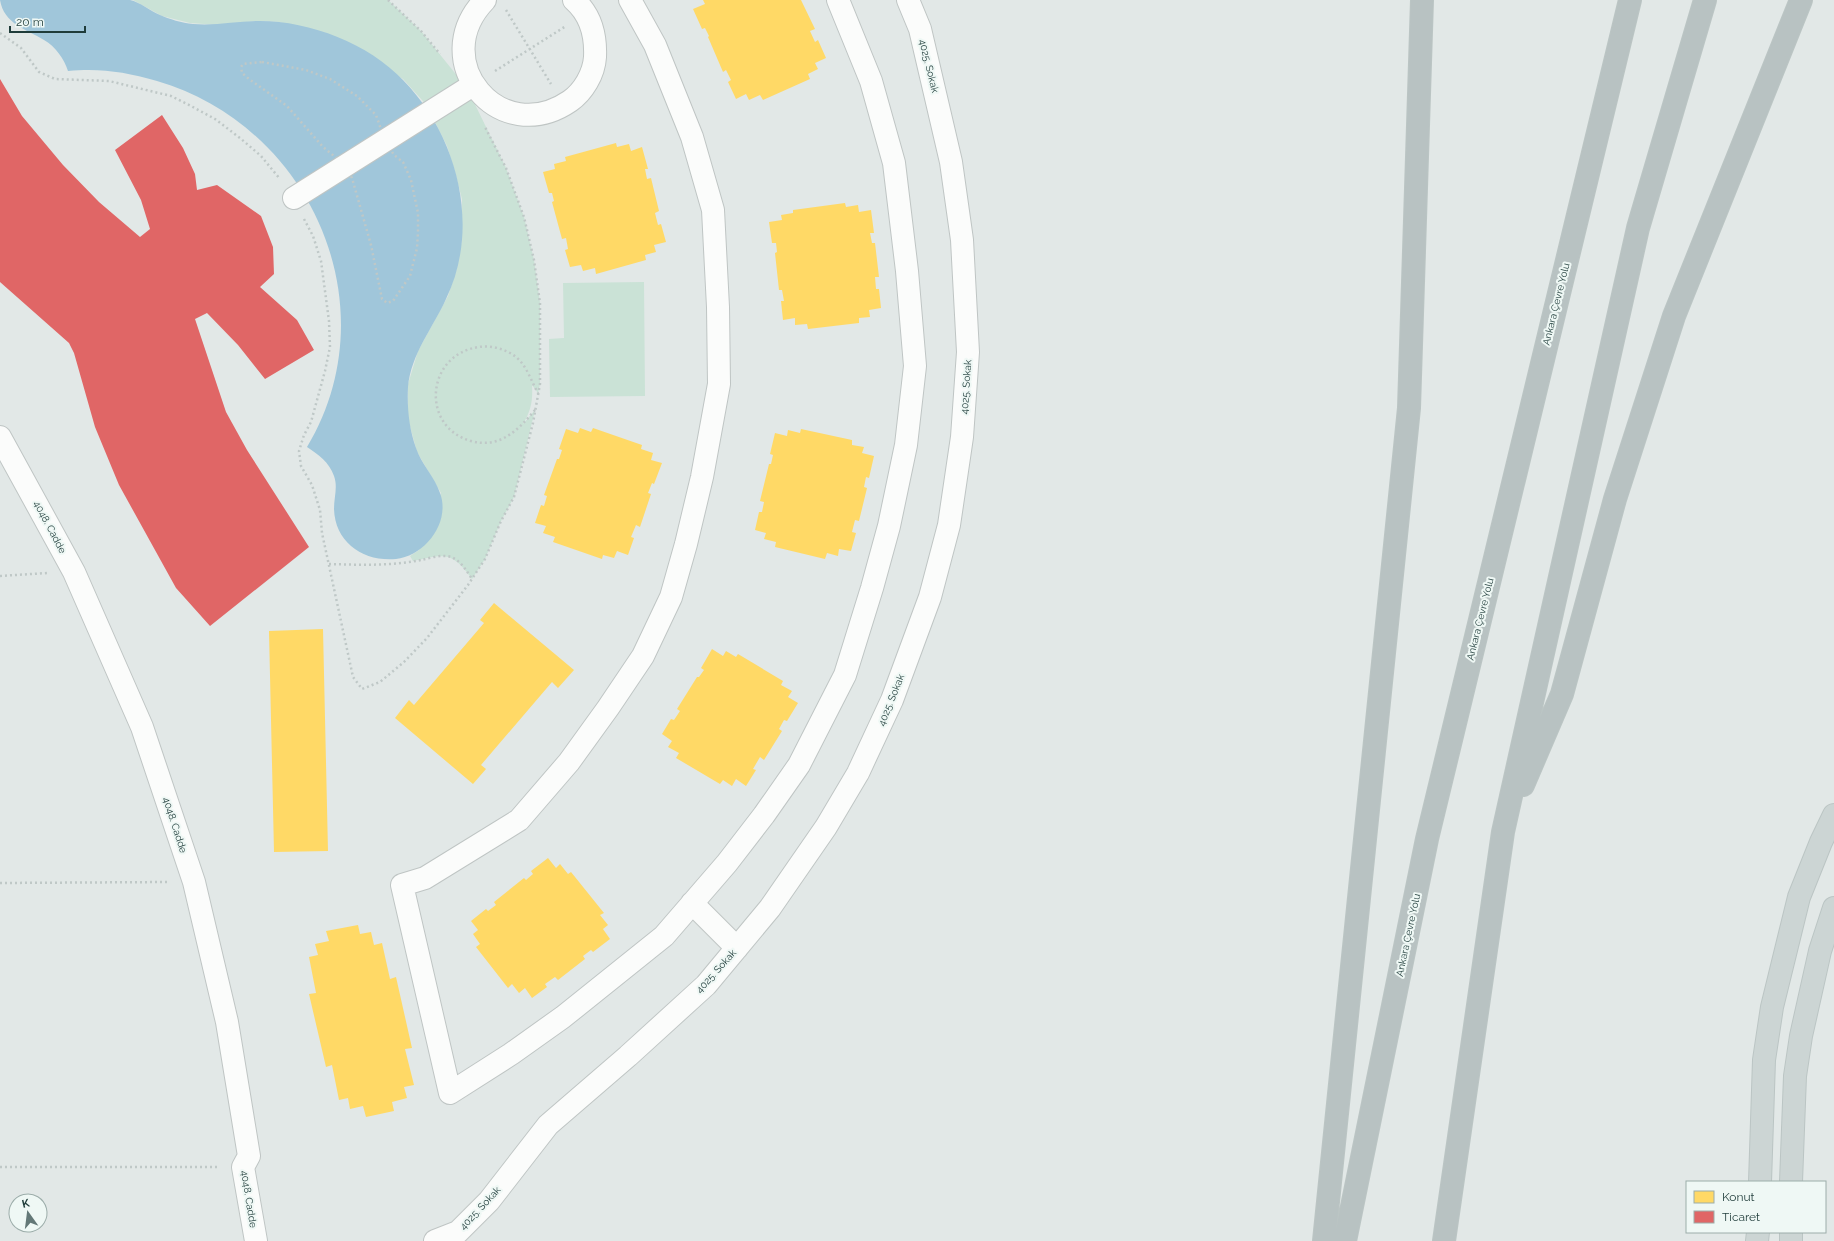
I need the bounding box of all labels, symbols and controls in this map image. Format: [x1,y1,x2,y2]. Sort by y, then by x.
scale bar [10,8,85,34]
text: 20 m [16,15,44,29]
street label: 4025. Sokak [917,38,941,95]
street label: Ankara Çevre Yolu [1540,262,1572,346]
street label: 4025. Sokak [959,359,973,415]
street label: 4048. Cadde [32,499,69,555]
street label: Ankara Çevre Yolu [1464,577,1496,661]
street label: 4025. Sokak [876,672,907,727]
street label: 4048. Cadde [161,796,189,854]
street label: Ankara Çevre Yolu [1394,893,1422,977]
street label: 4025. Sokak [694,946,739,995]
street label: 4048. Cadde [239,1169,259,1229]
legend [1686,1181,1826,1233]
street label: 4025. Sokak [457,1184,503,1232]
text: Konut [1722,1190,1755,1204]
north arrow [8,1193,48,1233]
text: K [21,1196,31,1211]
text: Ticaret [1722,1210,1760,1224]

